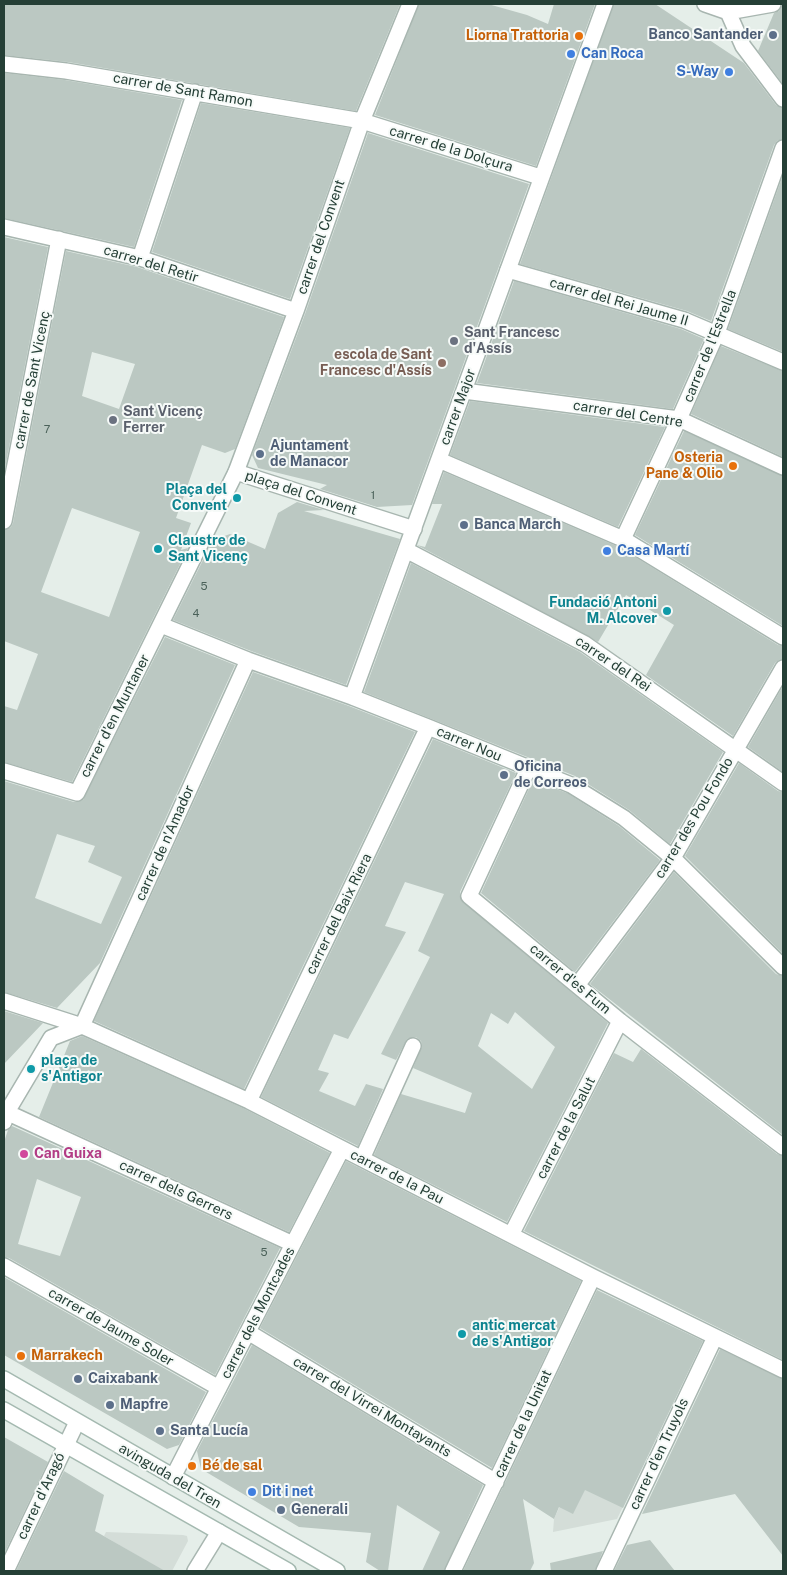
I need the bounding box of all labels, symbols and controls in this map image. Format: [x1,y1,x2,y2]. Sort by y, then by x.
place label: Banco Santander [648,27,763,43]
place label: Liorna Trattoria [466,28,569,44]
marker: Banco Santander [767,29,779,41]
marker: Liorna Trattoria [573,30,585,42]
place label: Can Roca [581,46,643,62]
marker: Can Roca [565,48,577,60]
place label: S-Way [676,64,719,80]
marker: S-Way [723,66,735,78]
street label: carrer de Sant Ramon [112,69,254,111]
street label: carrer de la Dolçura [387,122,515,176]
street label: carrer del Convent [293,177,349,297]
street label: carrer del Retir [102,242,200,286]
street label: carrer del Rei Jaume II [548,274,690,330]
street label: carrer de l'Estrella [680,287,740,405]
street label: carrer de Sant Vicenç [10,310,54,450]
place label: Sant Francesc d'Assís [464,325,560,358]
marker: Sant Francesc d'Assís [448,335,460,347]
place label: escola de Sant Francesc d'Assís [320,347,432,380]
marker: escola de Sant Francesc d'Assís [436,357,448,369]
street label: carrer Major [436,367,480,447]
street label: carrer del Centre [572,397,684,431]
place label: Sant Vicenç Ferrer [123,404,203,437]
marker: Sant Vicenç Ferrer [107,414,119,426]
house number: 7 [44,423,50,437]
place label: Ajuntament de Manacor [270,438,349,471]
marker: Ajuntament de Manacor [254,448,266,460]
place label: Osteria Pane & Olio [646,450,723,482]
marker: Osteria Pane & Olio [727,460,739,472]
street label: plaça del Convent [243,467,359,519]
place label: Plaça del Convent [165,482,227,514]
house number: 1 [371,489,375,503]
marker: Plaça del Convent [231,492,243,504]
place label: Banca March [474,517,561,533]
marker: Banca March [458,519,470,531]
place label: Claustre de Sant Vicenç [168,533,248,566]
marker: Claustre de Sant Vicenç [152,543,164,555]
place label: Casa Martí [617,543,689,559]
marker: Casa Martí [601,545,613,557]
house number: 5 [200,580,208,594]
place label: Fundació Antoni M. Alcover [549,595,657,628]
marker: Fundació Antoni M. Alcover [661,605,673,617]
house number: 4 [193,607,199,621]
street label: carrer del Rei [572,633,654,695]
street label: carrer d'en Muntaner [77,652,153,780]
street label: carrer Nou [434,723,504,765]
street label: carrer des Pou Fondo [651,754,737,882]
place label: Oficina de Correos [514,759,587,792]
marker: Oficina de Correos [498,769,510,781]
street label: carrer de n'Amador [132,783,198,903]
street label: carrer del Baix Riera [302,851,376,977]
street label: carrer d'es Fum [526,940,614,1018]
place label: plaça de s'Antigor [41,1053,102,1086]
marker: plaça de s'Antigor [25,1063,37,1075]
street label: carrer de la Salut [533,1074,599,1182]
place label: Can Guixa [34,1146,102,1162]
street label: carrer de la Pau [348,1146,446,1208]
marker: Can Guixa [18,1148,30,1160]
street label: carrer dels Gerrers [117,1156,235,1224]
street label: carrer dels Montcades [217,1244,299,1382]
house number: 5 [260,1246,268,1260]
street label: carrer de Jaume Soler [45,1284,177,1370]
place label: antic mercat de s'Antigor [472,1318,556,1350]
marker: antic mercat de s'Antigor [456,1328,468,1340]
place label: Marrakech [31,1348,103,1364]
marker: Marrakech [15,1350,27,1362]
street label: carrer del Virrei Montayants [290,1353,454,1461]
street label: carrer de la Unitat [491,1367,555,1481]
place label: Caixabank [88,1371,158,1387]
marker: Caixabank [72,1373,84,1385]
street label: carrer d'en Truyols [626,1396,692,1512]
place label: Mapfre [120,1397,168,1413]
marker: Mapfre [104,1399,116,1411]
place label: Santa Lucía [170,1423,248,1439]
marker: Santa Lucía [154,1425,166,1437]
street label: avinguda del Tren [116,1440,224,1512]
street label: carrer d'Aragó [14,1450,68,1542]
place label: Bé de sal [202,1458,263,1474]
marker: Bé de sal [186,1460,198,1472]
place label: Dit i net [262,1484,314,1500]
marker: Dit i net [246,1486,258,1498]
place label: Generali [291,1502,348,1518]
marker: Generali [275,1504,287,1516]

